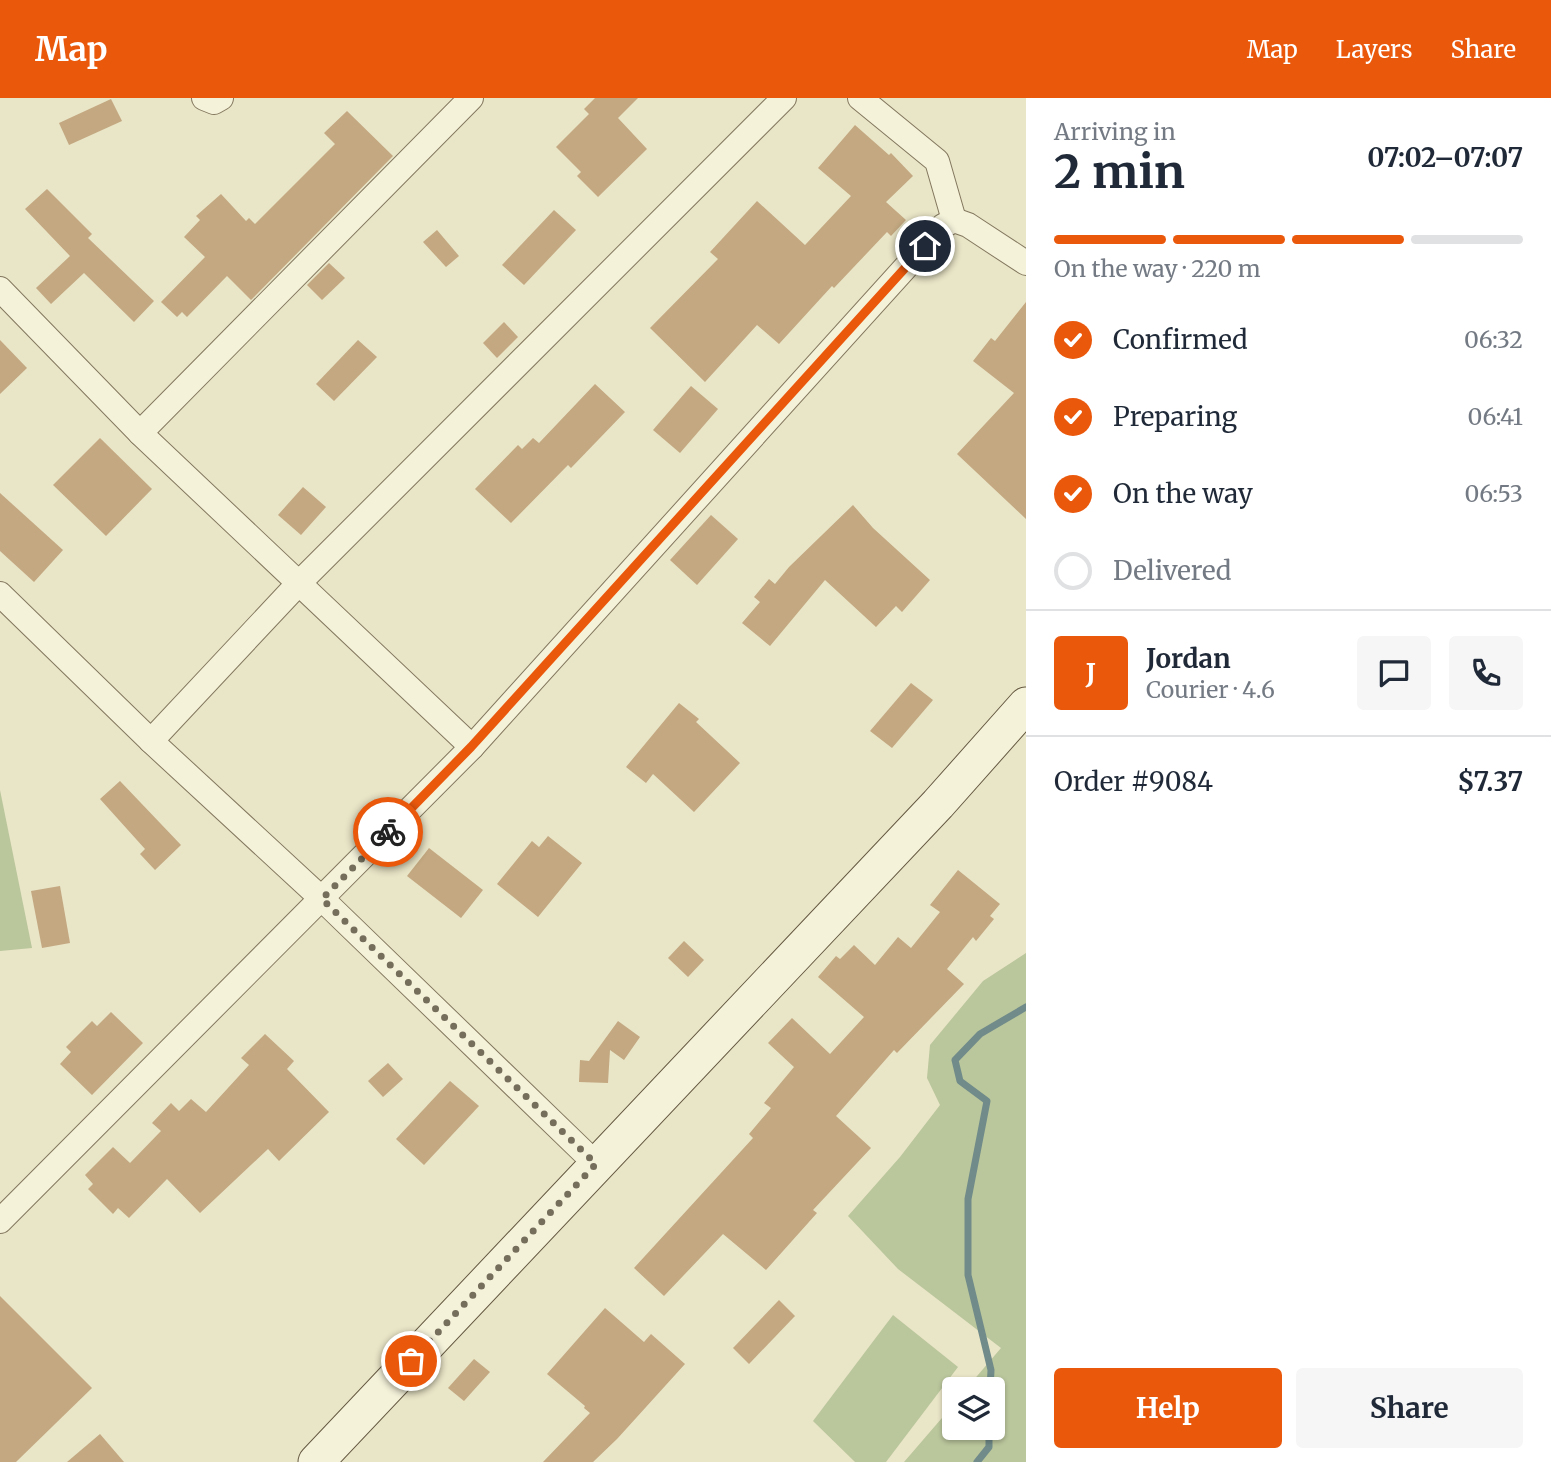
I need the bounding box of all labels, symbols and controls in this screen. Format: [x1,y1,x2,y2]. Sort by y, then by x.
text: Map [35,29,108,70]
text: Map [1247,34,1298,65]
text: Layers [1336,34,1412,65]
text: Share [1450,34,1516,65]
text: Arriving in [1054,117,1176,146]
text: 07:02–07:07 [1367,141,1523,174]
text: 2 min [1054,143,1185,201]
pin [895,216,955,276]
icon: home [906,227,944,265]
text: On the way · 220 m [1054,254,1261,283]
icon: check [1054,321,1092,359]
text: Confirmed [1113,323,1248,356]
text: 06:32 [1464,325,1523,354]
icon: check [1054,398,1092,436]
text: Preparing [1113,400,1237,433]
text: 06:41 [1468,402,1523,431]
icon: check [1054,475,1092,513]
text: On the way [1113,477,1253,510]
text: 06:53 [1464,479,1523,508]
text: Delivered [1113,554,1232,587]
button: chat [1357,636,1431,710]
button: phone [1449,636,1523,710]
text: Jordan [1146,642,1231,675]
text: J [1086,657,1096,690]
text: Courier · 4.6 [1146,675,1275,704]
text: Order #9084 [1054,765,1213,798]
text: $7.37 [1457,765,1523,798]
courier [353,797,423,867]
icon: bike [369,813,407,851]
pin [381,1331,441,1391]
icon: bag [392,1342,430,1380]
button: Help [1054,1368,1282,1448]
button: Share [1296,1368,1523,1448]
map controls [942,1377,1005,1440]
button: layers [942,1377,1005,1440]

